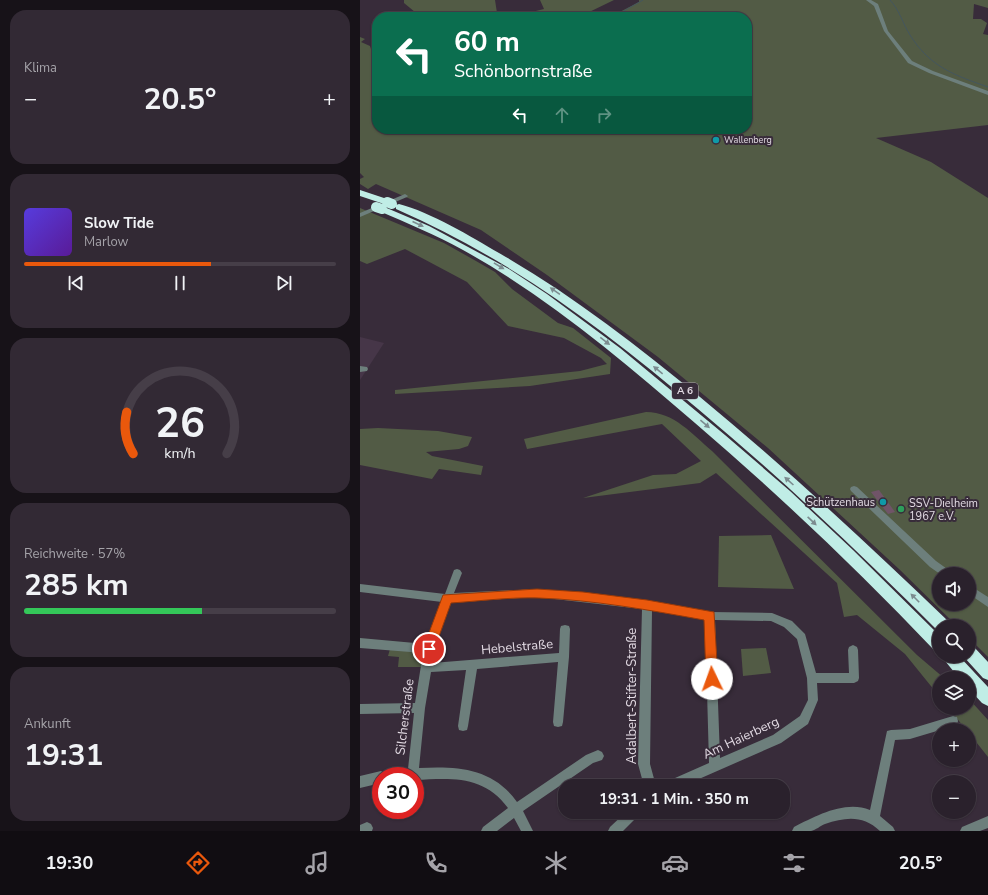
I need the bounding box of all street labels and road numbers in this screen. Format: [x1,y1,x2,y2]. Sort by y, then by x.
road number: A 6 [672,383,698,399]
street label: Adalbert-Stifter-Straße [623,628,641,764]
street label: Hebelstraße [480,635,554,659]
street label: Silcherstraße [391,678,419,756]
street label: Am Haierberg [700,713,782,763]

